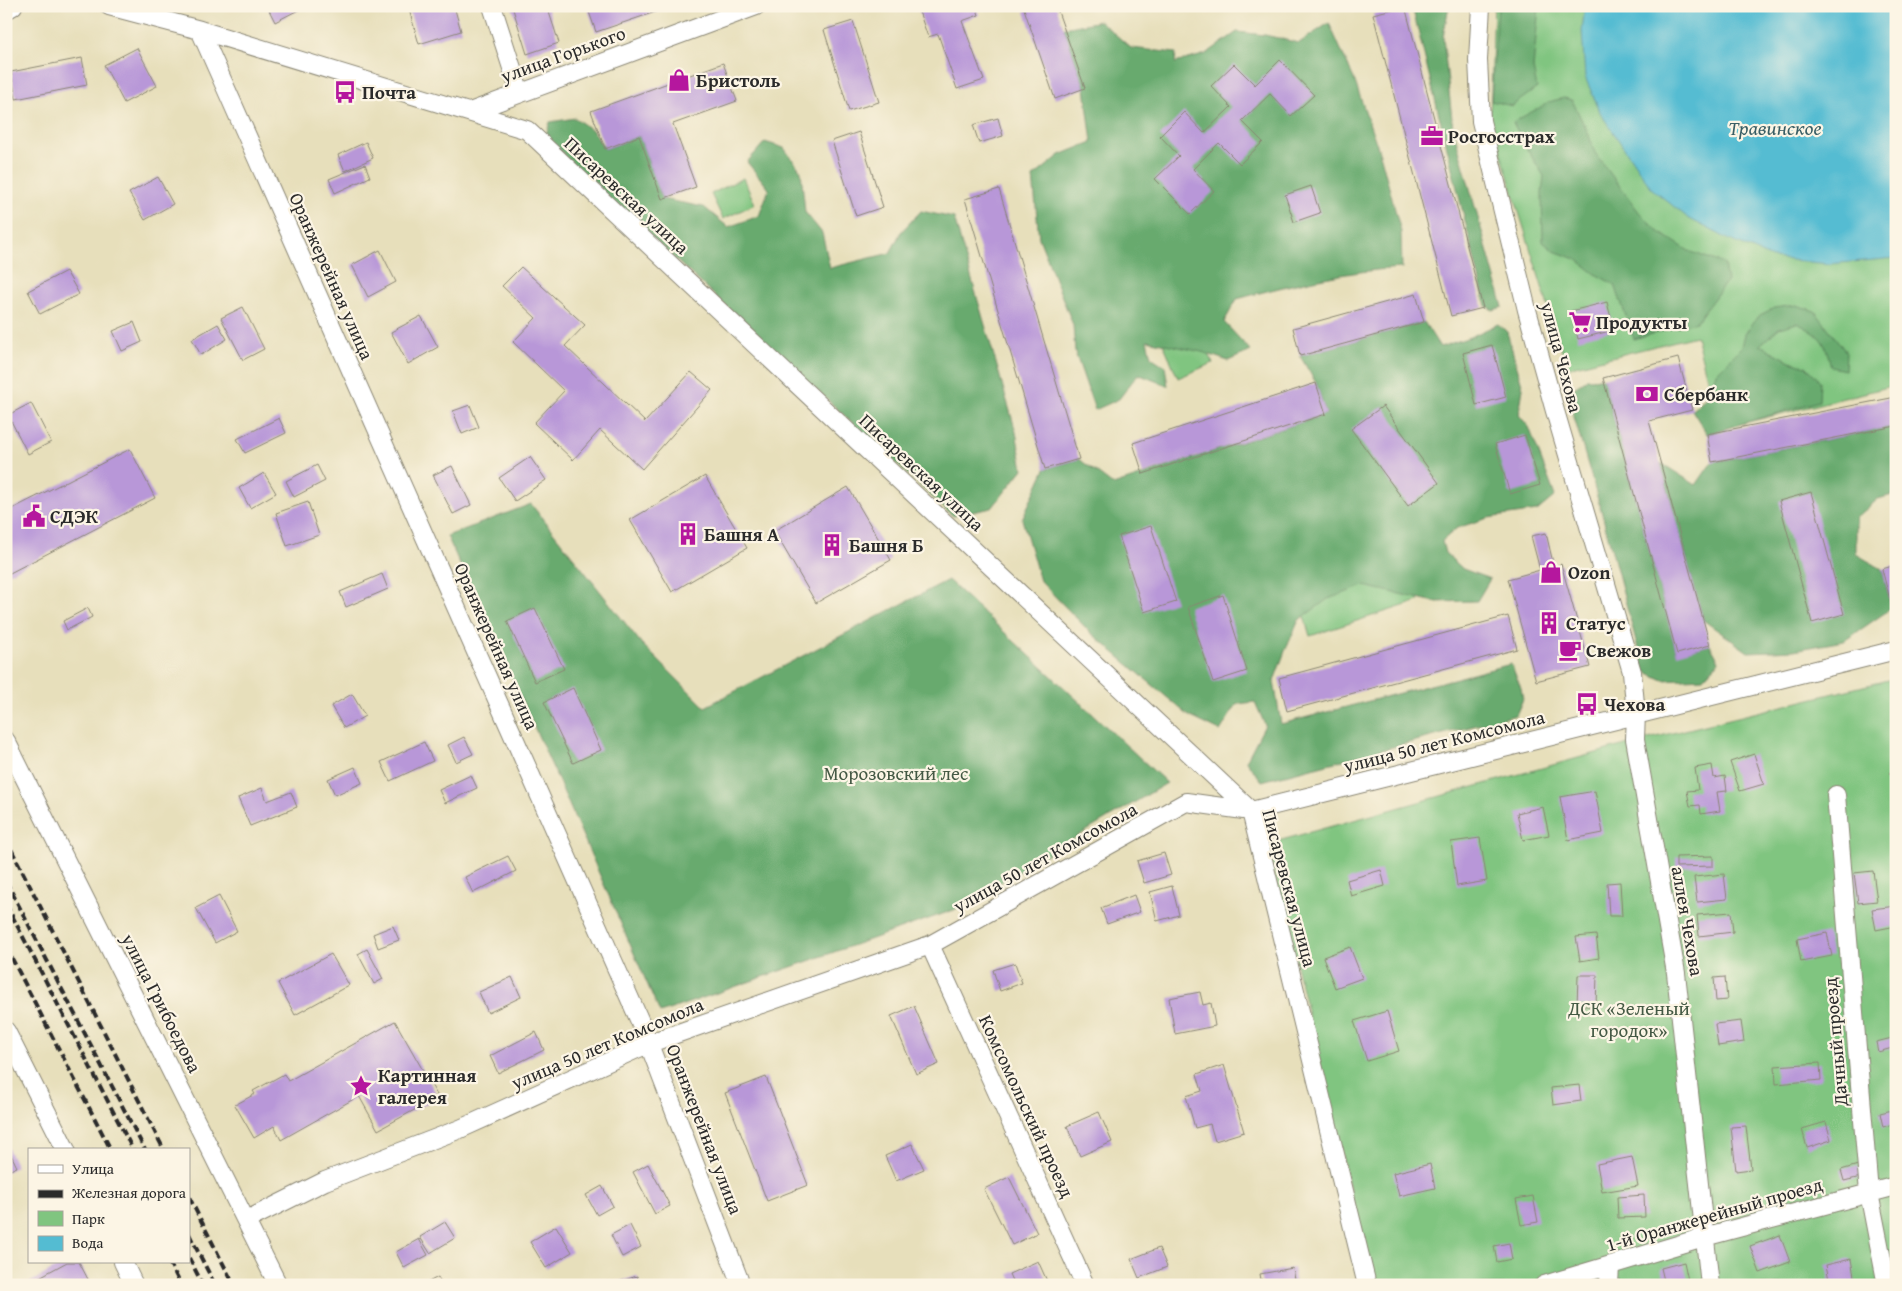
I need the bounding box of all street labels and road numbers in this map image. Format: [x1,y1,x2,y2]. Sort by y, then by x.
street label: улица Горького [496,18,629,90]
street label: Писаревская улица [558,130,696,260]
street label: Оранжерейная улица [283,188,381,364]
street label: улица Чехова [1534,298,1590,416]
street label: Писаревская улица [853,407,991,537]
street label: Оранжерейная улица [448,558,546,734]
street label: улица 50 лет Комсомола [1339,702,1548,780]
street label: улица 50 лет Комсомола [947,795,1142,920]
street label: Писаревская улица [1256,806,1324,970]
street label: аллея Чехова [1665,864,1711,978]
street label: улица Грибоедова [114,928,209,1077]
street label: Дачный проезд [1815,976,1855,1109]
street label: улица 50 лет Комсомола [506,990,708,1097]
street label: Комсомольский проезд [972,1010,1082,1202]
street label: Оранжерейная улица [660,1040,750,1218]
street label: 1-й Оранжерейный проезд [1602,1170,1826,1258]

